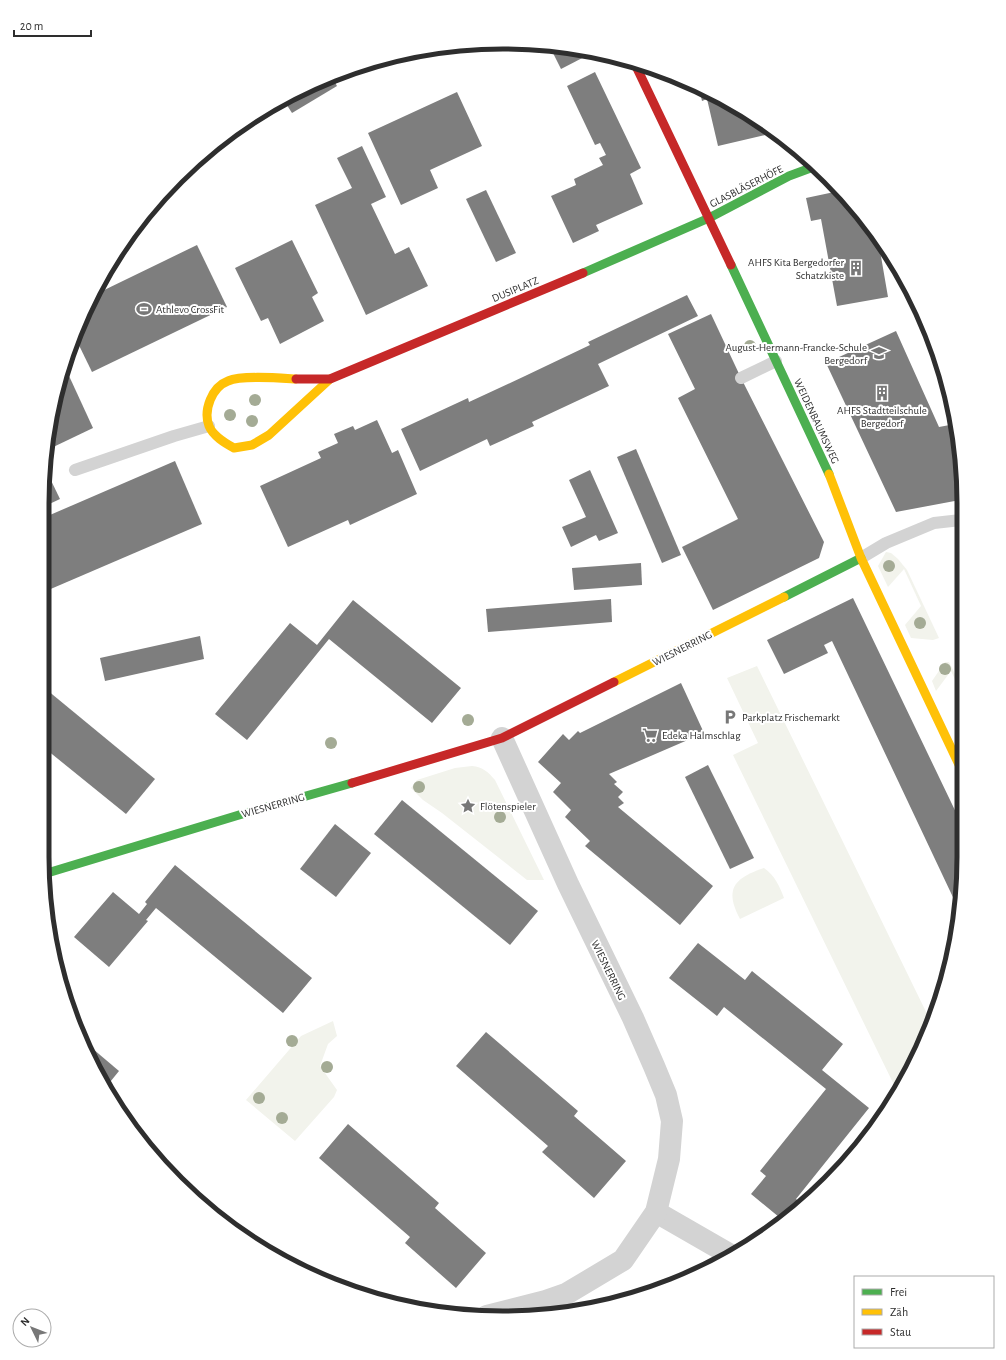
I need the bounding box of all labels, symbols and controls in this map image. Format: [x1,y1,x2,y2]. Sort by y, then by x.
scale bar [14,12,91,38]
text: 20 m [20,20,43,32]
street label: GLASBLÄSERHÖFE [708,163,785,210]
place label: AHFS Kita Bergedorfer Schatzkiste [748,257,844,281]
building icon: AHFS Kita Bergedorfer Schatzkiste [847,259,865,277]
street label: DUSIPLATZ [490,275,540,304]
sports icon: Athlevo CrossFit [135,300,153,318]
place label: Athlevo CrossFit [156,304,225,315]
place label: August-Hermann-Francke-Schule Bergedorf [726,342,868,366]
school or university icon: August-Hermann-Francke-Schule Bergedorf [870,344,888,362]
street label: WEIDENBAUMSWEG [792,377,841,465]
building icon: AHFS Stadtteilschule Bergedorf [873,384,891,402]
place label: AHFS Stadtteilschule Bergedorf [837,405,927,429]
street label: WIESNERRING [651,629,714,668]
parking icon: Parkplatz Frischemarkt [721,708,739,726]
place label: Parkplatz Frischemarkt [742,712,840,723]
supermarket icon: Edeka Halmschlag [641,726,659,744]
place label: Edeka Halmschlag [662,730,741,741]
street label: WIESNERRING [240,791,306,820]
place icon: Flötenspieler [459,797,477,815]
place label: Flötenspieler [480,801,536,812]
street label: WIESNERRING [589,939,628,1002]
legend [854,1276,994,1348]
text: Frei [890,1286,907,1298]
text: Zäh [890,1306,908,1318]
north arrow [12,1308,52,1348]
text: N [18,1315,32,1328]
text: Stau [890,1326,911,1338]

